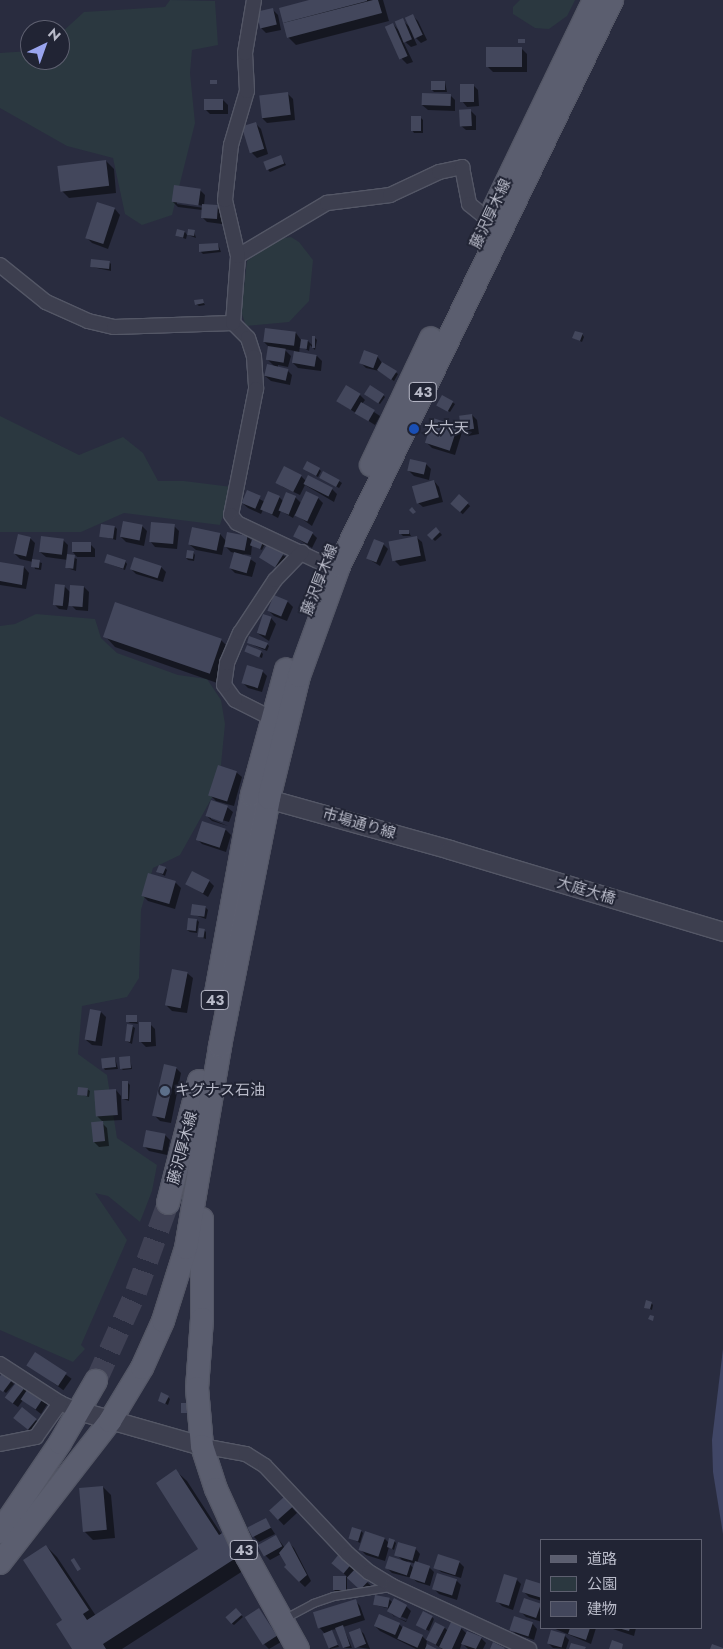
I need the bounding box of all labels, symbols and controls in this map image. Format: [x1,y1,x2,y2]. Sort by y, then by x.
north arrow [20,20,70,70]
text: N [44,23,65,46]
street label: 藤沢厚木線 [467,176,515,252]
road number: 43 [408,381,438,404]
place label: 大六天 [424,420,469,438]
marker: 大六天 [408,423,420,435]
street label: 藤沢厚木線 [298,542,342,618]
street label: 市場通り線 [320,805,398,843]
street label: 大庭大橋 [555,874,617,908]
road number: 43 [200,988,230,1012]
place label: キグナス石油 [175,1082,265,1100]
marker: キグナス石油 [159,1085,171,1097]
street label: 藤沢厚木線 [165,1109,201,1187]
road number: 43 [229,1538,259,1562]
legend [540,1539,703,1629]
text: 道路 [587,1548,617,1570]
text: 公園 [587,1573,617,1595]
text: 建物 [587,1598,617,1620]

